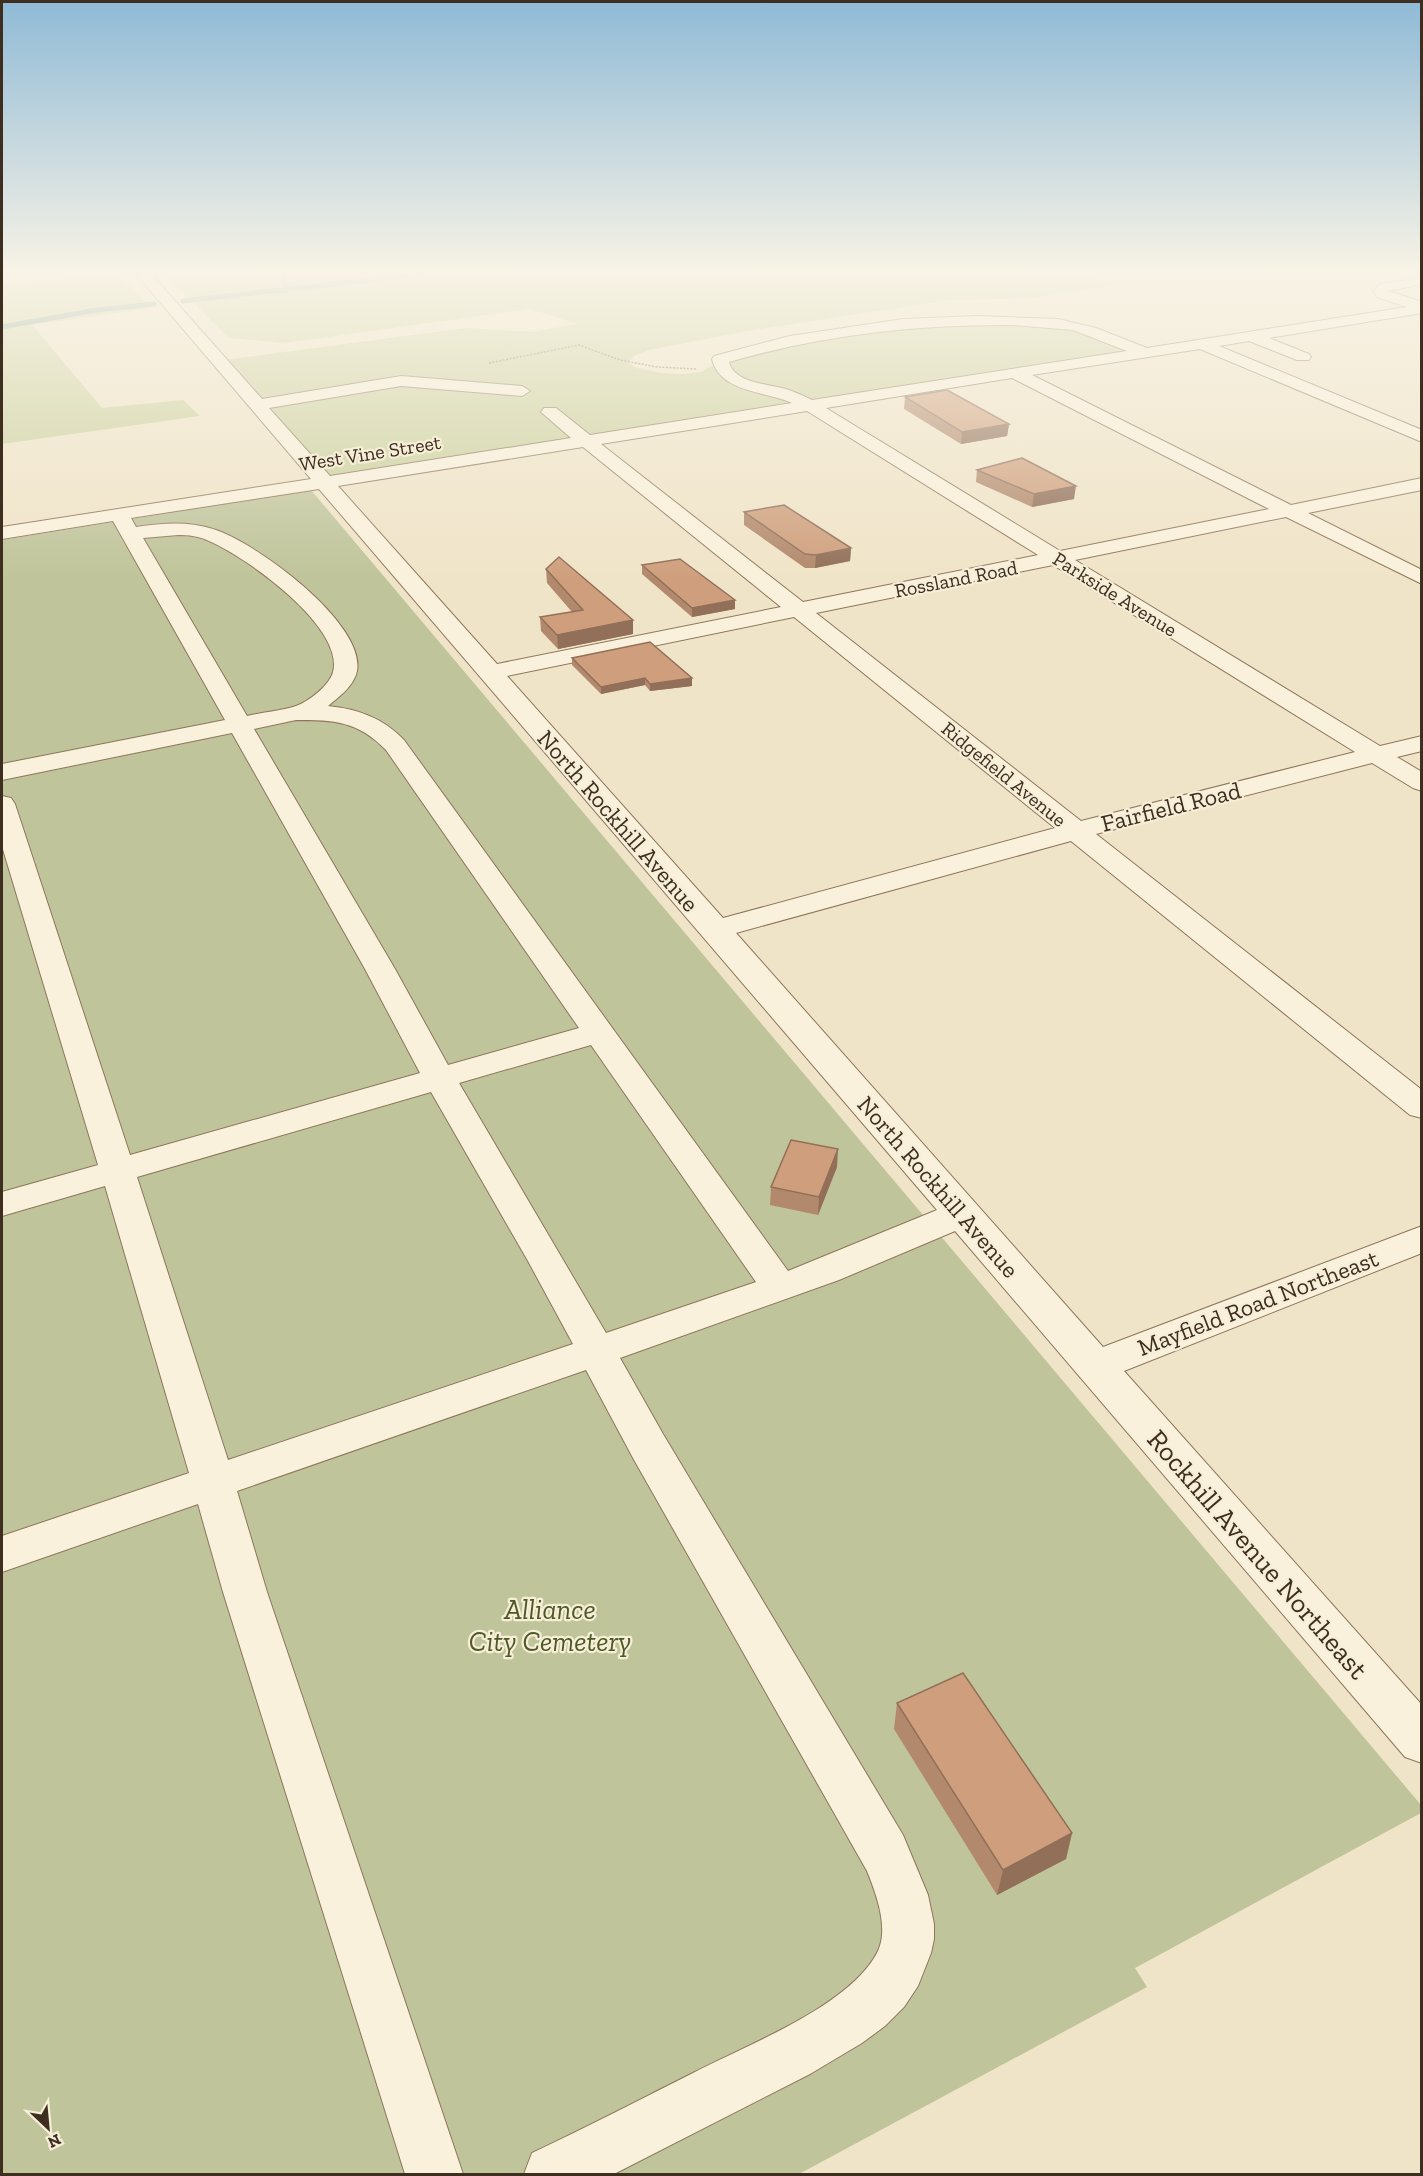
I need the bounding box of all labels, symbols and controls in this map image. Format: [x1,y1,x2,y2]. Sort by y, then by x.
street label: West Vine Street [297,430,443,476]
street label: Parkside Avenue [1049,546,1181,642]
street label: Rossland Road [892,555,1020,603]
street label: Ridgefield Avenue [937,716,1071,832]
street label: North Rockhill Avenue [532,724,705,917]
street label: Fairfield Road [1098,775,1244,838]
street label: North Rockhill Avenue [852,1090,1025,1283]
street label: Mayfield Road Northeast [1133,1243,1382,1362]
street label: Rockhill Avenue Northeast [1140,1423,1375,1686]
park label: Alliance City Cemetery [469,1593,631,1658]
north arrow [18,2098,78,2158]
text: N [45,2130,64,2152]

